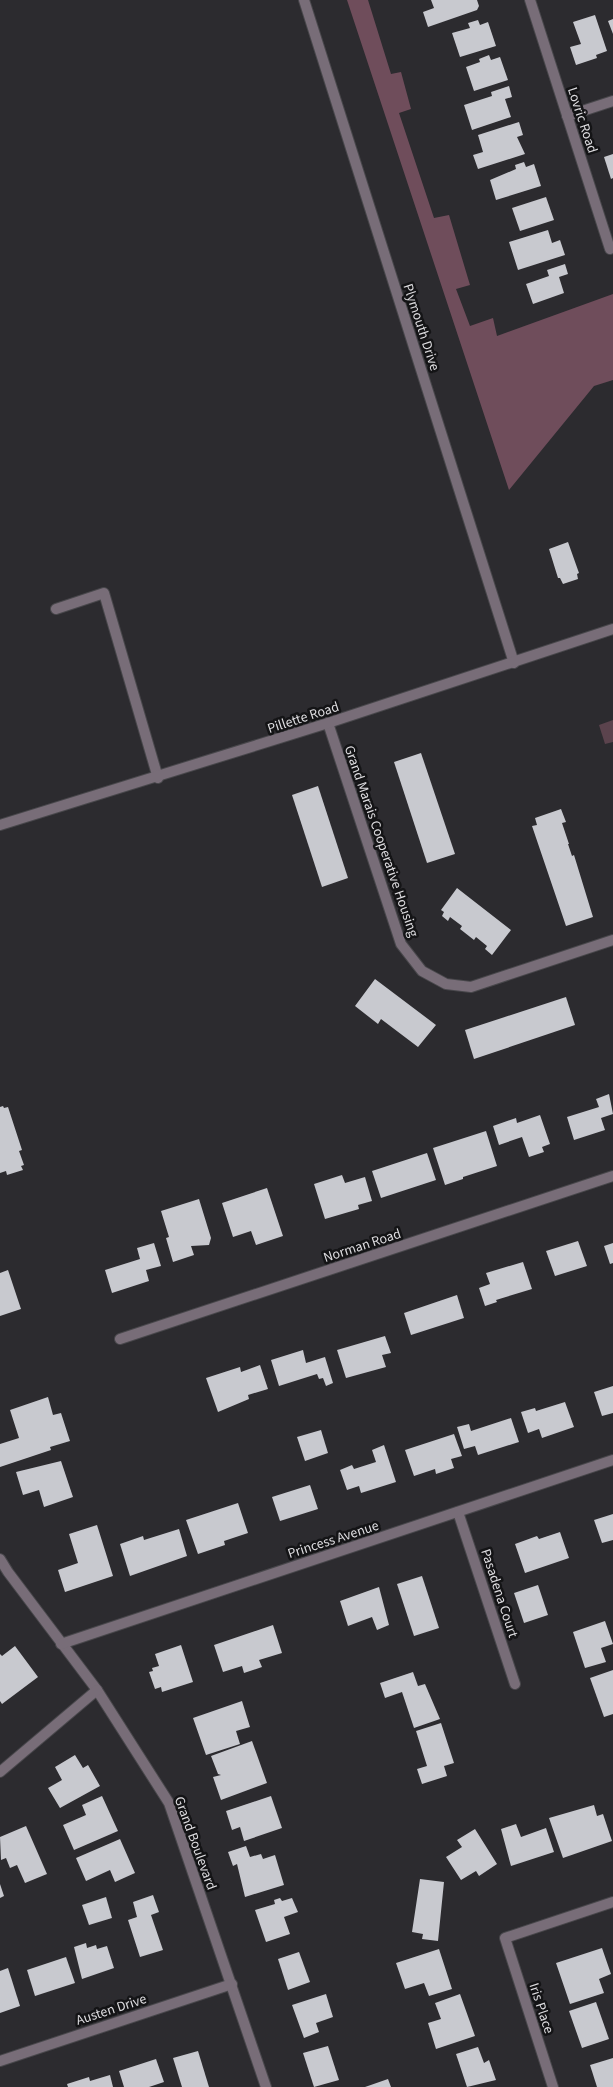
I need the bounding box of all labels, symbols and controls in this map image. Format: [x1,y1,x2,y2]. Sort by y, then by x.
street label: Lovric Road [562,85,602,156]
street label: Plymouth Drive [398,281,445,373]
street label: Pillette Road [265,697,342,739]
street label: Grand Marais Cooperative Housing [339,743,423,940]
street label: Norman Road [321,1224,404,1268]
street label: Princess Avenue [285,1516,381,1564]
street label: Pasadena Court [475,1546,523,1641]
street label: Grand Boulevard [169,1794,221,1893]
street label: Iris Place [523,1980,559,2036]
street label: Austen Drive [73,1989,149,2031]

